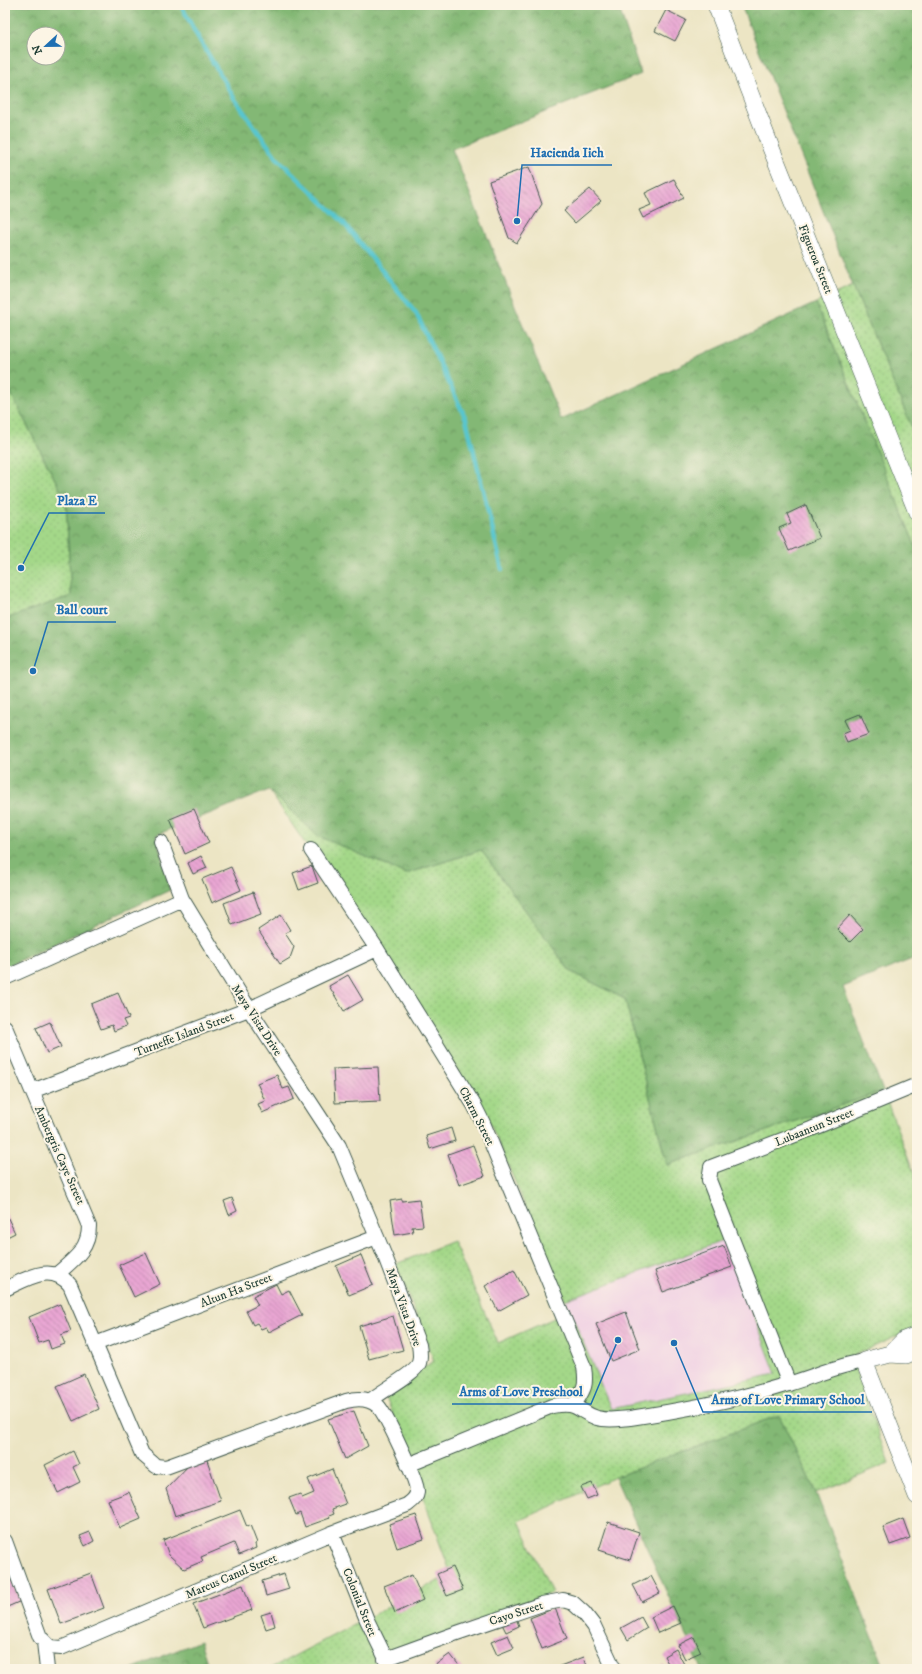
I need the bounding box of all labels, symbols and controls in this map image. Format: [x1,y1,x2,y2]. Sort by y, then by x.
north arrow [26,26,66,66]
text: N [29,43,46,56]
callout: Hacienda Iich [522,140,612,165]
text: Hacienda Iich [530,145,604,161]
street label: Figueroa Street [795,222,836,296]
callout: Plaza E [49,488,105,513]
text: Plaza E [57,493,98,509]
callout: Ball court [48,597,116,622]
text: Ball court [56,602,109,618]
street label: Maya Vista Drive [228,982,285,1059]
street label: Turneffe Island Street [133,1009,236,1060]
street label: Charm Street [455,1084,498,1148]
street label: Ambergris Caye Street [31,1104,88,1207]
street label: Lubaantun Street [773,1105,856,1150]
street label: Maya Vista Drive [382,1266,425,1348]
street label: Altun Ha Street [198,1270,274,1311]
callout: Arms of Love Preschool [452,1379,591,1404]
text: Arms of Love Preschool [458,1384,584,1400]
callout: Arms of Love Primary School [703,1387,872,1412]
text: Arms of Love Primary School [710,1392,866,1409]
street label: Marcus Canul Street [183,1550,279,1602]
street label: Colonial Street [339,1566,380,1639]
street label: Cayo Street [487,1598,545,1629]

